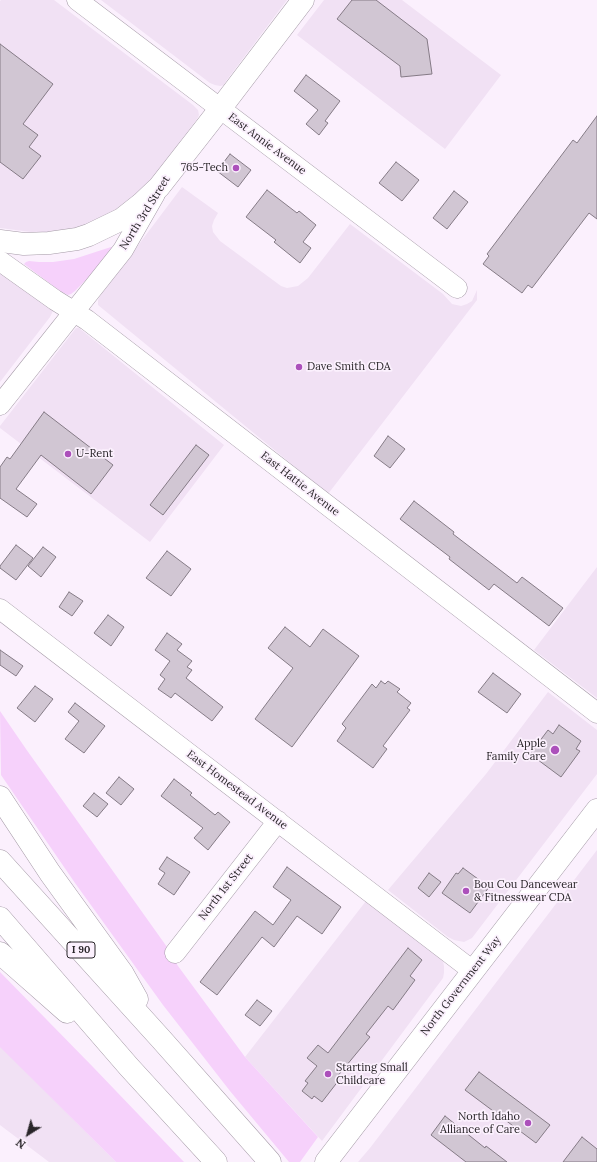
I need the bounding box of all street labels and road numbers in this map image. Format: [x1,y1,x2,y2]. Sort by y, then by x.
street label: East Annie Avenue [225,110,309,178]
street label: North 3rd Street [117,174,173,252]
street label: East Hattie Avenue [258,449,342,519]
street label: East Homestead Avenue [184,748,290,832]
street label: North 1st Street [196,851,256,923]
street label: North Government Way [418,934,504,1038]
road number: I 90 [67,942,95,958]

